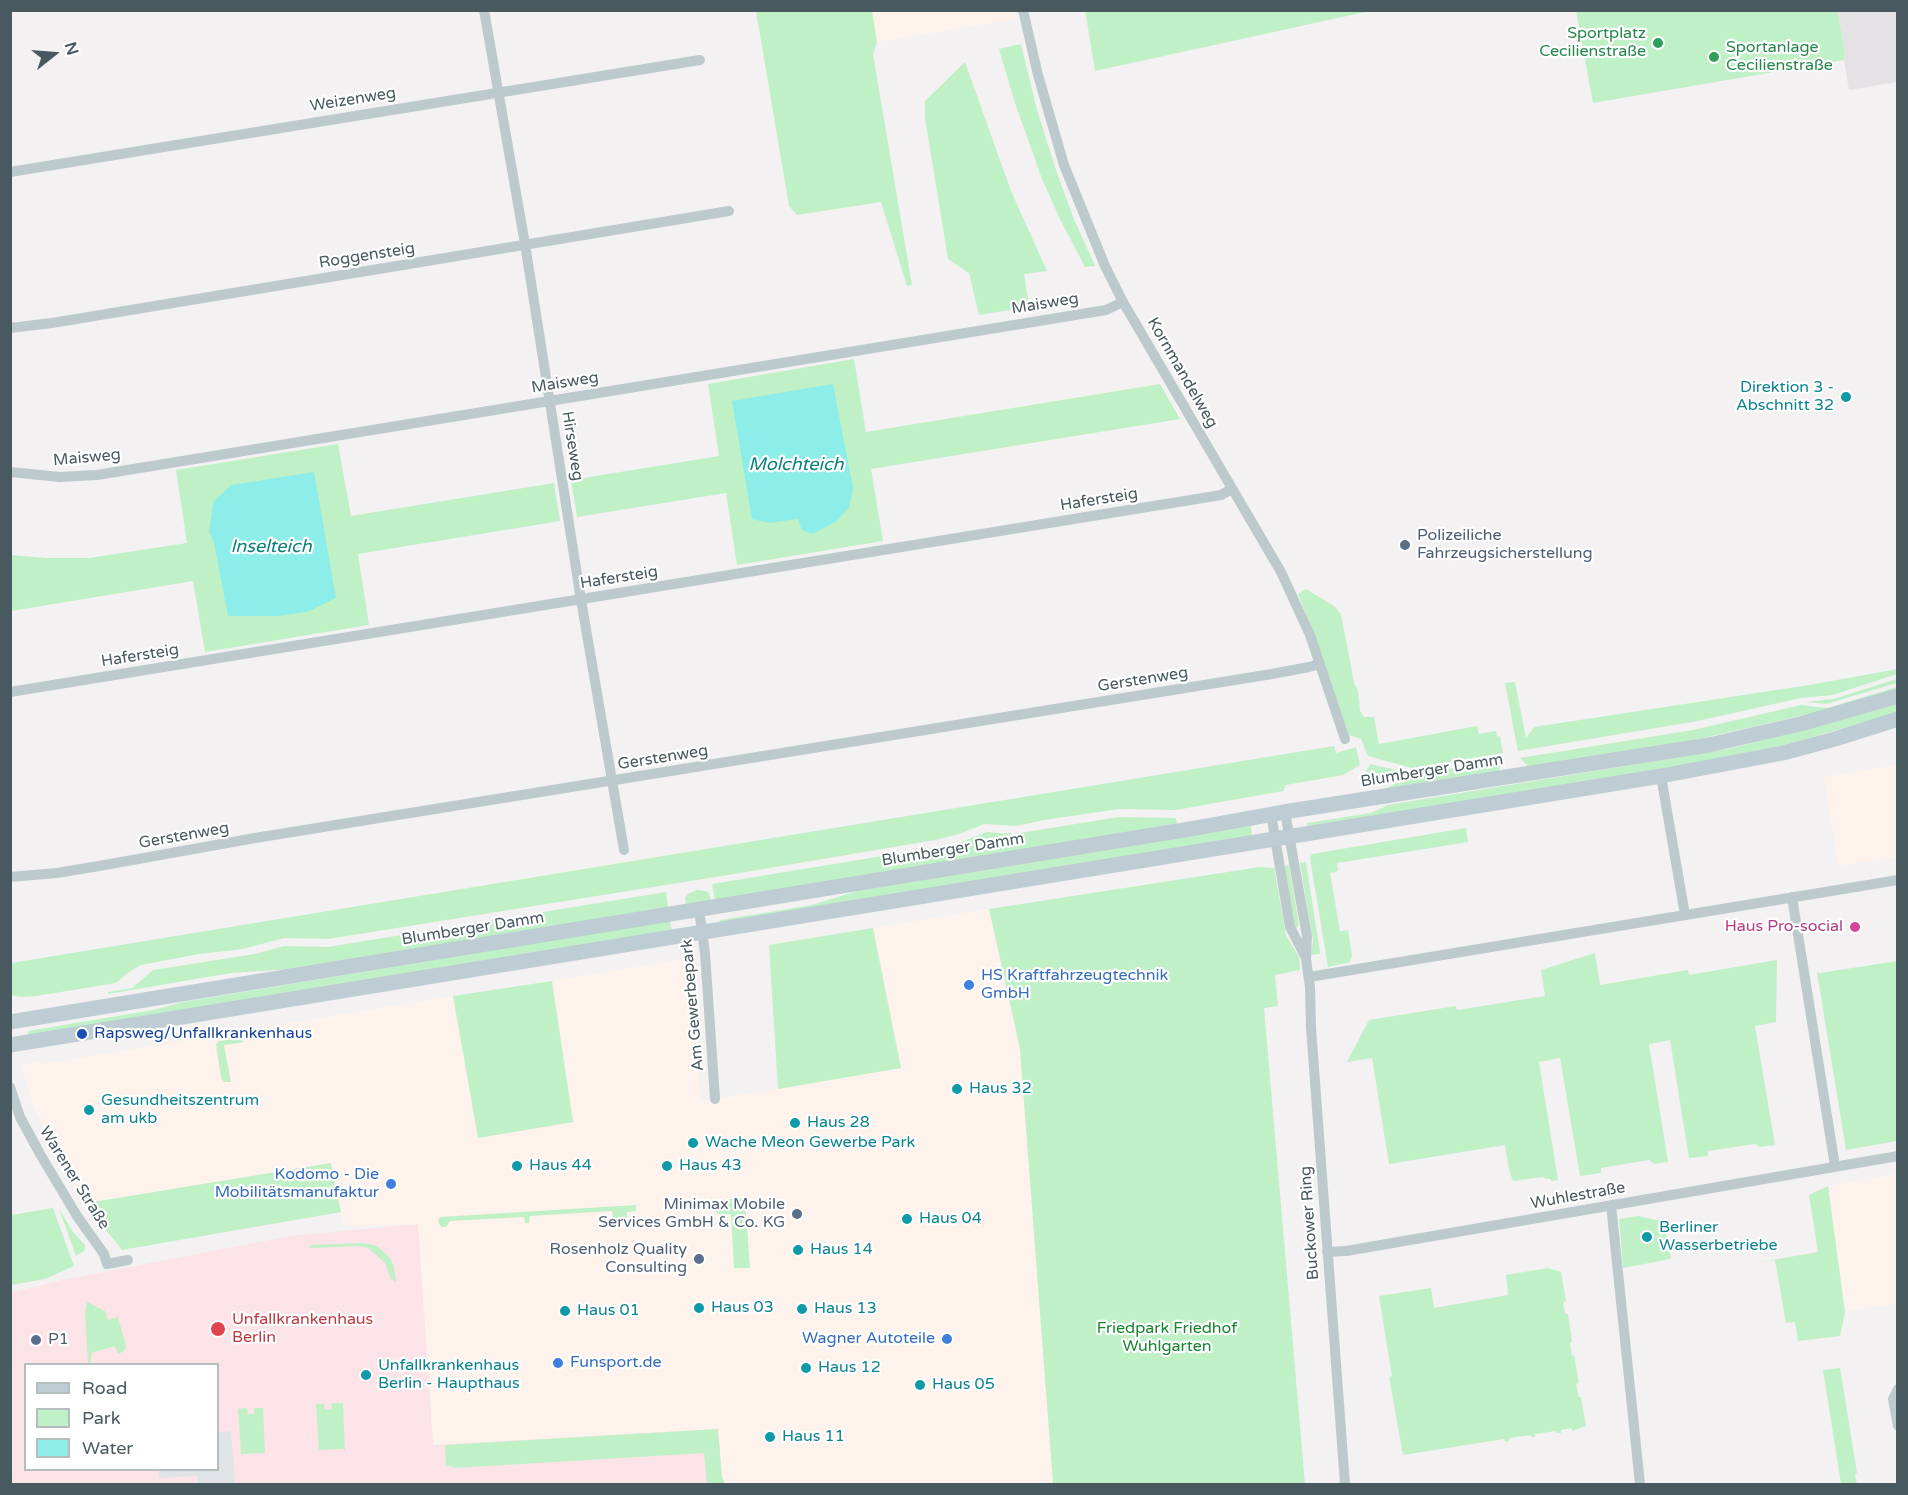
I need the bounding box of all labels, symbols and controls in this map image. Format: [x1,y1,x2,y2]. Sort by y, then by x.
north arrow [24,24,84,84]
place label: Sportplatz Cecilienstraße [1539,24,1646,62]
marker: Sportplatz Cecilienstraße [1651,36,1665,50]
place label: Sportanlage Cecilienstraße [1726,38,1833,76]
text: N [60,40,83,58]
marker: Sportanlage Cecilienstraße [1707,50,1721,64]
street label: Weizenweg [309,84,397,116]
street label: Roggensteig [318,239,416,273]
street label: Maisweg [1010,289,1080,319]
street label: Kornmandelweg [1143,314,1221,432]
street label: Maisweg [530,368,600,398]
place label: Direktion 3 - Abschnitt 32 [1736,378,1834,416]
marker: Direktion 3 - Abschnitt 32 [1839,390,1853,404]
street label: Hirseweg [557,410,587,482]
street label: Maisweg [52,445,122,471]
water label: Molchteich [749,454,843,476]
street label: Hafersteig [1059,484,1139,516]
place label: Polizeiliche Fahrzeugsicherstellung [1417,526,1593,564]
water label: Inselteich [230,536,312,558]
marker: Polizeiliche Fahrzeugsicherstellung [1398,538,1412,552]
street label: Hafersteig [579,562,659,594]
street label: Hafersteig [100,640,180,672]
street label: Gerstenweg [1096,663,1190,697]
street label: Gerstenweg [616,741,710,775]
street label: Blumberger Damm [1359,750,1505,792]
street label: Gerstenweg [137,819,231,853]
street label: Blumberger Damm [880,829,1026,871]
street label: Blumberger Damm [400,908,546,950]
place label: Haus Pro-social [1725,917,1843,937]
marker: Haus Pro-social [1848,920,1862,934]
street label: Am Gewerbepark [678,938,708,1072]
place label: HS Kraftfahrzeugtechnik GmbH [981,966,1168,1004]
marker: HS Kraftfahrzeugtechnik GmbH [962,978,976,992]
place label: Rapsweg/Unfallkrankenhaus [94,1024,312,1044]
marker: Rapsweg/Unfallkrankenhaus [75,1027,89,1041]
place label: Haus 32 [969,1079,1032,1099]
marker: Haus 32 [950,1082,964,1096]
place label: Gesundheitszentrum am ukb [101,1091,259,1129]
marker: Gesundheitszentrum am ukb [82,1103,96,1117]
place label: Haus 28 [807,1113,870,1133]
marker: Haus 28 [788,1116,802,1130]
street label: Warener Straße [35,1123,113,1233]
place label: Wache Meon Gewerbe Park [705,1133,915,1153]
marker: Wache Meon Gewerbe Park [686,1136,700,1150]
place label: Haus 44 [529,1156,592,1176]
place label: Haus 43 [679,1156,742,1176]
marker: Haus 44 [510,1159,524,1173]
marker: Haus 43 [660,1159,674,1173]
place label: Kodomo - Die Mobilitätsmanufaktur [215,1165,379,1203]
street label: Buckower Ring [1296,1165,1324,1281]
marker: Kodomo - Die Mobilitätsmanufaktur [384,1177,398,1191]
street label: Wuhlestraße [1529,1178,1627,1214]
place label: Minimax Mobile Services GmbH & Co. KG [598,1195,785,1233]
marker: Minimax Mobile Services GmbH & Co. KG [790,1207,804,1221]
place label: Haus 04 [919,1209,982,1229]
marker: Haus 04 [900,1212,914,1226]
place label: Berliner Wasserbetriebe [1659,1218,1778,1256]
marker: Berliner Wasserbetriebe [1640,1230,1654,1244]
place label: Rosenholz Quality Consulting [550,1240,687,1278]
place label: Haus 14 [810,1240,873,1260]
marker: Haus 14 [791,1243,805,1257]
marker: Rosenholz Quality Consulting [692,1252,706,1266]
place label: Haus 03 [711,1298,774,1318]
place label: Haus 13 [814,1299,877,1319]
place label: Haus 01 [577,1301,640,1321]
marker: Haus 03 [692,1301,706,1315]
marker: Haus 13 [795,1302,809,1316]
marker: Haus 01 [558,1304,572,1318]
place label: Unfallkrankenhaus Berlin [232,1310,373,1348]
park label: Friedpark Friedhof Wuhlgarten [1097,1319,1237,1357]
marker: Unfallkrankenhaus Berlin [209,1320,227,1338]
place label: Wagner Autoteile [802,1329,935,1349]
place label: P1 [48,1330,69,1350]
marker: Wagner Autoteile [940,1332,954,1346]
marker: P1 [29,1333,43,1347]
place label: Funsport.de [570,1353,662,1373]
place label: Unfallkrankenhaus Berlin - Haupthaus [378,1356,520,1394]
marker: Funsport.de [551,1356,565,1370]
place label: Haus 12 [818,1358,881,1378]
marker: Haus 12 [799,1361,813,1375]
legend [24,1363,219,1471]
marker: Unfallkrankenhaus Berlin - Haupthaus [359,1368,373,1382]
place label: Haus 05 [932,1375,995,1395]
text: Road [82,1377,127,1399]
marker: Haus 05 [913,1378,927,1392]
text: Park [82,1407,120,1429]
place label: Haus 11 [782,1427,845,1447]
marker: Haus 11 [763,1430,777,1444]
text: Water [82,1437,133,1459]

